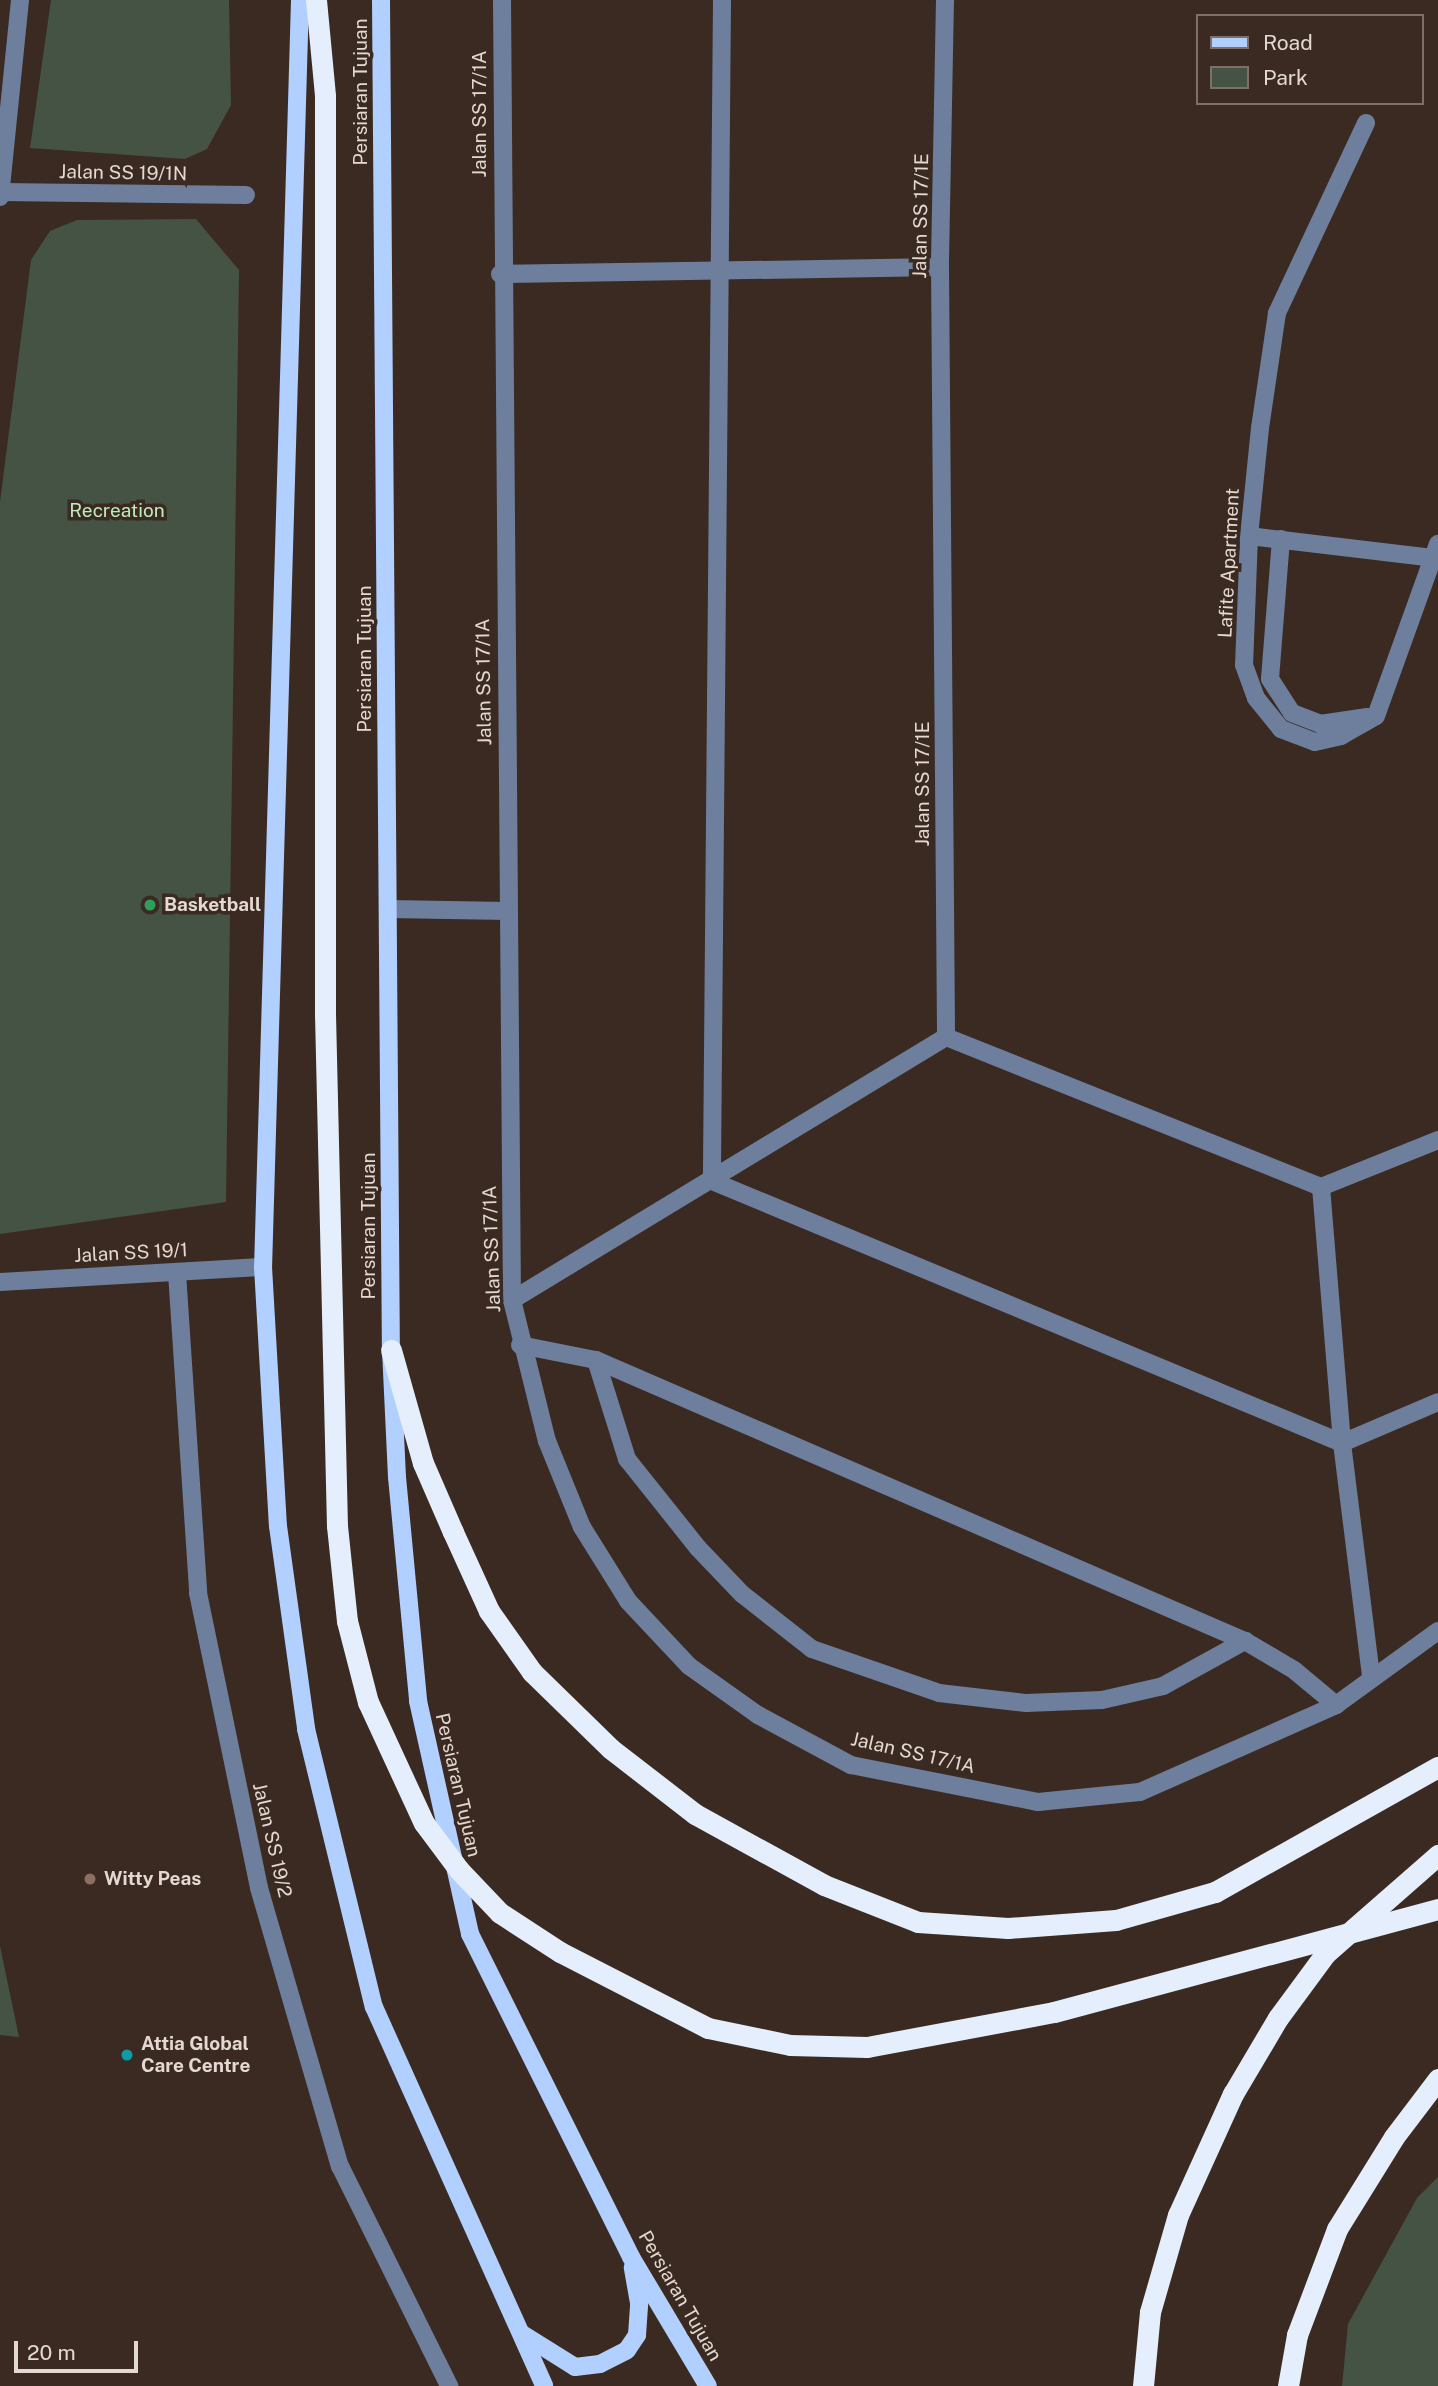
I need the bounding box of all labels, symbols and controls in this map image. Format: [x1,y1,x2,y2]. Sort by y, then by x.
legend [1196,14,1424,105]
street label: Persiaran Tujuan [350,19,372,165]
text: Road [1263,30,1313,55]
street label: Jalan SS 17/1A [469,51,491,177]
text: Park [1263,65,1308,90]
street label: Jalan SS 17/1E [909,153,933,279]
street label: Jalan SS 19/1N [59,160,187,186]
street label: Lafite Apartment [1214,487,1244,639]
park label: Recreation [69,500,165,522]
street label: Persiaran Tujuan [354,586,376,732]
street label: Jalan SS 17/1A [471,618,497,746]
street label: Jalan SS 17/1E [912,721,934,847]
place label: Basketball [164,894,261,916]
marker: Basketball [142,897,158,913]
street label: Persiaran Tujuan [358,1153,380,1299]
street label: Jalan SS 17/1A [478,1185,506,1313]
street label: Jalan SS 19/1 [74,1239,188,1267]
street label: Persiaran Tujuan [430,1711,486,1859]
street label: Jalan SS 17/1A [849,1728,977,1778]
street label: Jalan SS 19/2 [248,1780,296,1900]
place label: Witty Peas [104,1868,201,1890]
marker: Witty Peas [82,1871,98,1887]
place label: Attia Global Care Centre [141,2033,250,2077]
marker: Attia Global Care Centre [119,2047,135,2063]
street label: Persiaran Tujuan [633,2227,727,2365]
scale bar [18,2326,142,2370]
text: 20 m [27,2340,76,2365]

